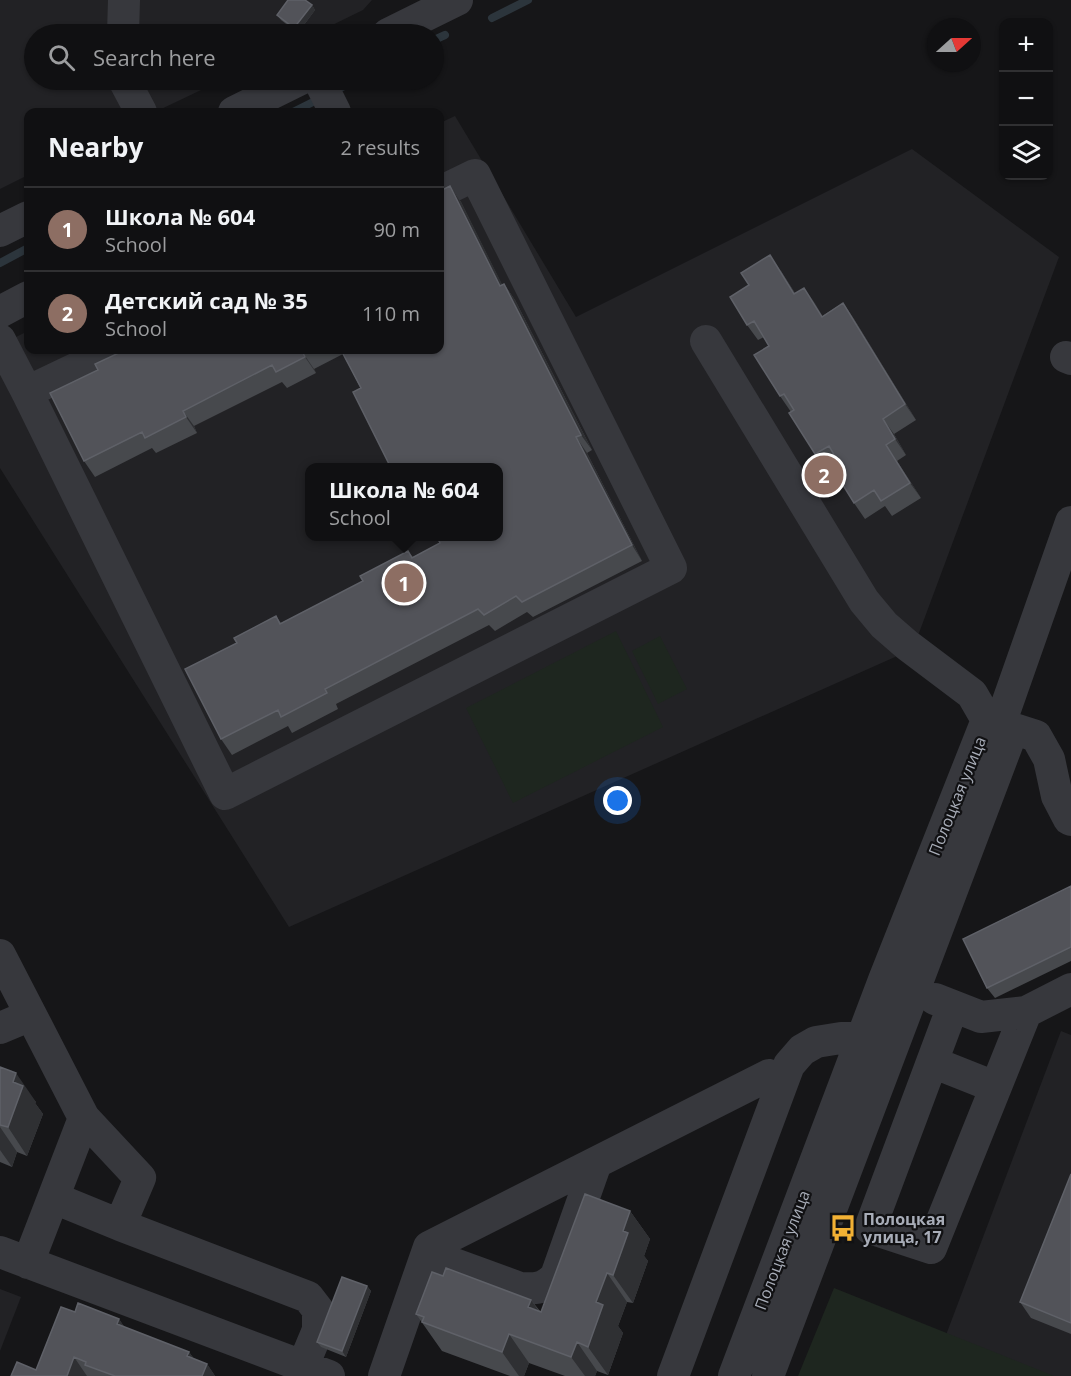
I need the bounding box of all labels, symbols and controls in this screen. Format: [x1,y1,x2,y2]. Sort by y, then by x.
north arrow [927,18,981,72]
map controls [999,18,1053,180]
button: + [999,18,1053,72]
search box [24,24,444,90]
icon: search [45,41,78,74]
text: Search here [93,42,216,72]
button: − [999,72,1053,126]
button: layers [999,126,1053,180]
text: Nearby [48,129,143,165]
text: 2 results [340,134,420,161]
text: Школа № 604 [105,201,255,231]
text: 1 [62,216,73,243]
text: 90 m [373,216,420,243]
text: School [105,231,167,258]
text: Детский сад № 35 [105,285,308,315]
text: 2 [62,300,73,327]
text: 110 m [362,300,420,327]
text: School [105,315,167,342]
pin: 2 [804,452,844,498]
popup [305,463,503,541]
text: Школа № 604 [329,474,479,504]
text: School [329,504,391,531]
pin: 1 [384,560,424,606]
street label: Полоцкая улица [923,733,991,859]
your location [603,786,632,815]
street label: Полоцкая улица [749,1187,815,1313]
place label: Полоцкая улица, 17 [863,1208,945,1248]
bus stop icon: Полоцкая улица, 17 [828,1213,858,1243]

